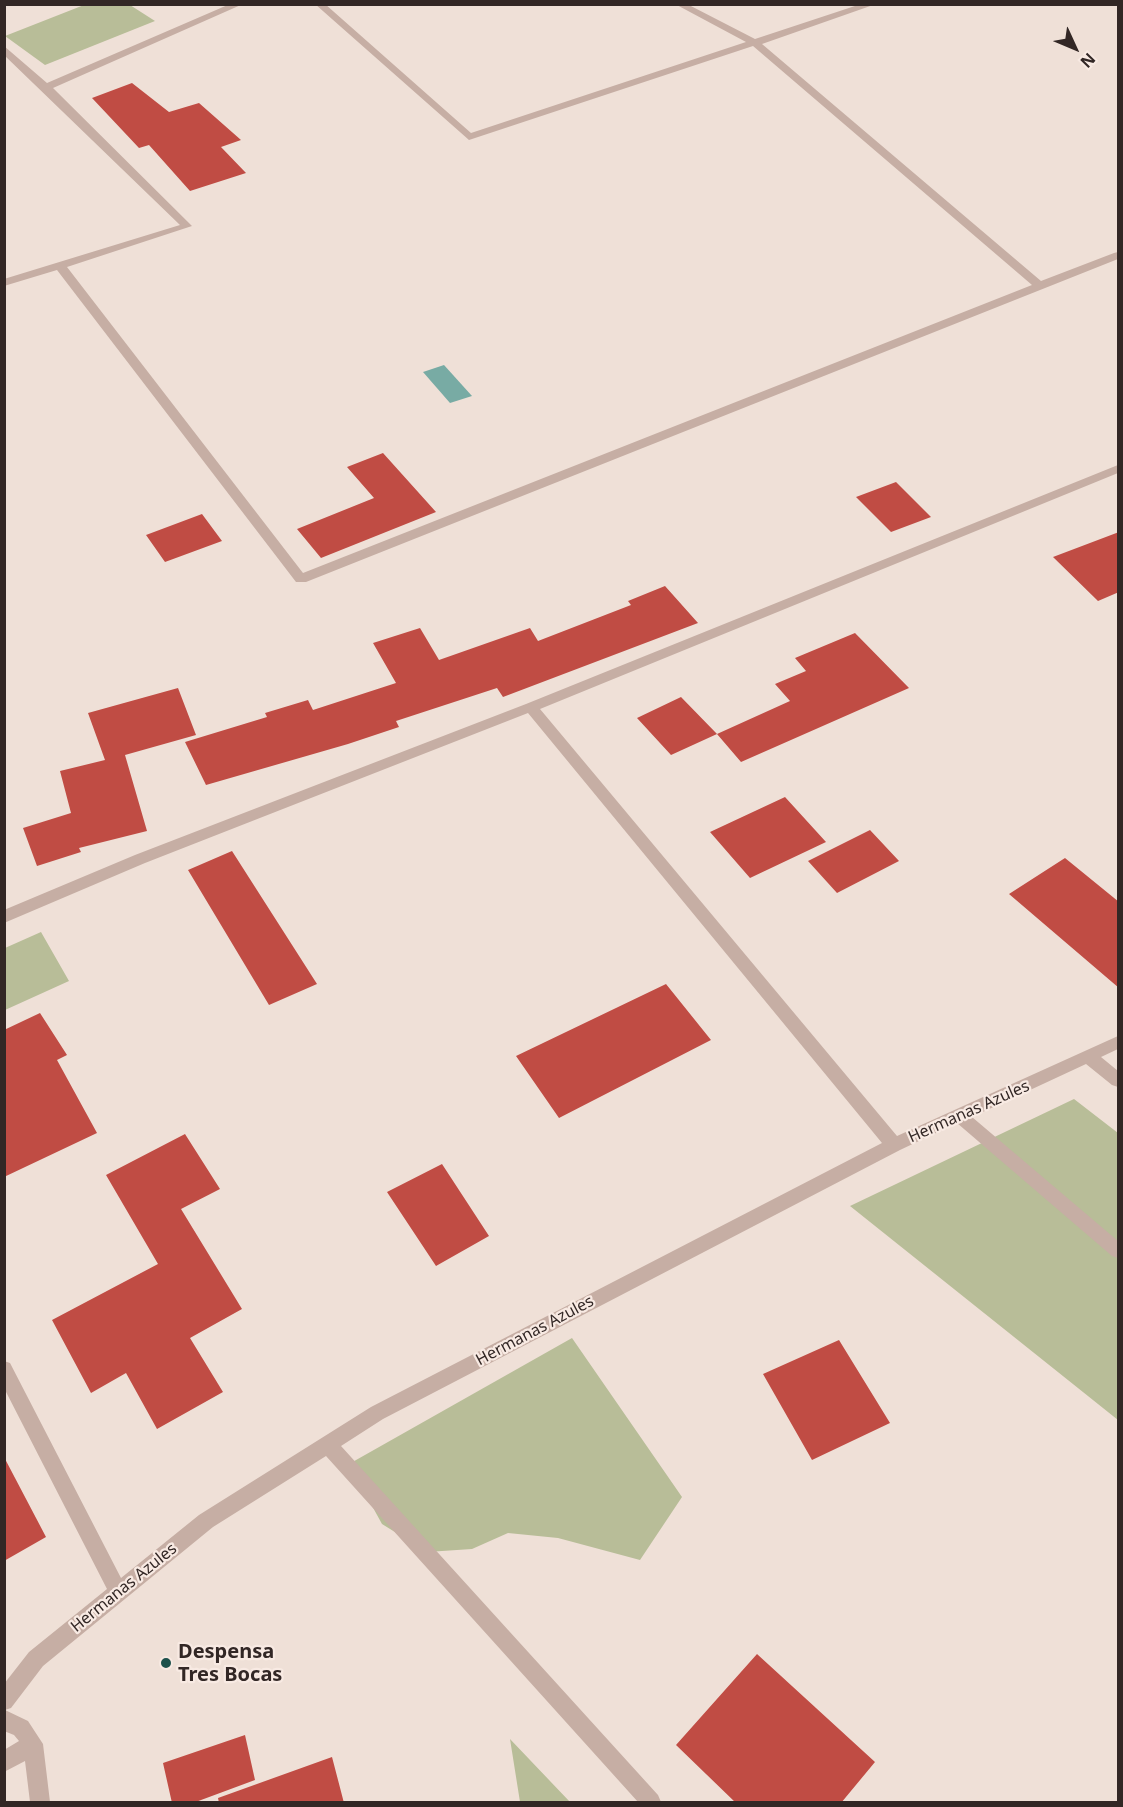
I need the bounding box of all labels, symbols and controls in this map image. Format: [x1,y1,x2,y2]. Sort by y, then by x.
north arrow [1045,18,1105,78]
text: N [1076,48,1100,73]
street label: Hermanas Azules [905,1077,1033,1147]
street label: Hermanas Azules [473,1292,597,1370]
street label: Hermanas Azules [67,1539,181,1637]
place label: Despensa Tres Bocas [178,1640,282,1687]
marker: Despensa Tres Bocas [159,1656,173,1670]

